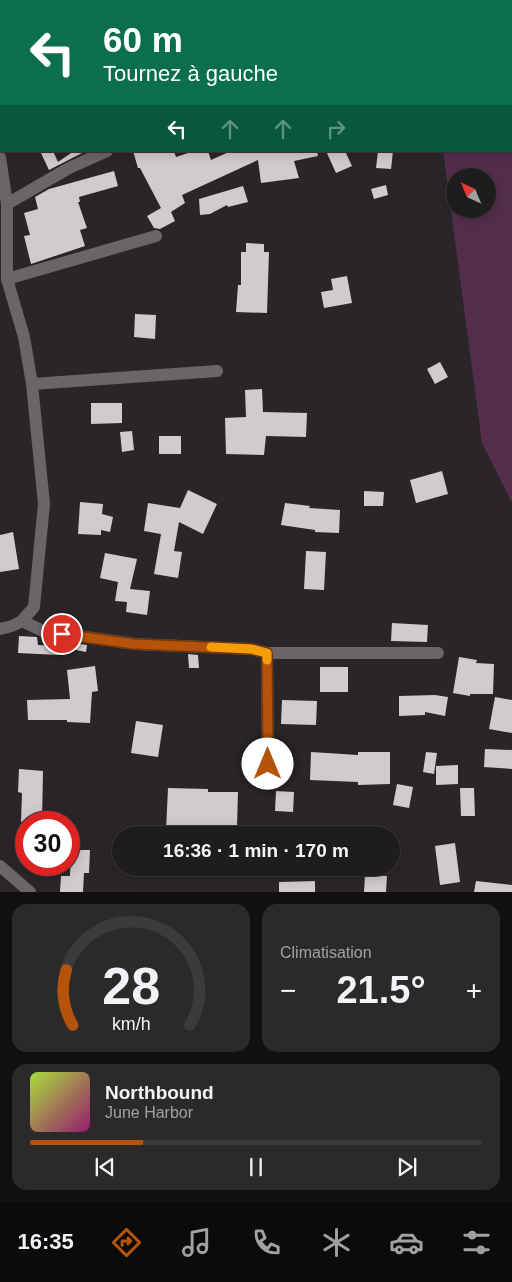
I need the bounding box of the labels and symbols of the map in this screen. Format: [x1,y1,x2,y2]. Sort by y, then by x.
north arrow [446,168,496,218]
pin [41,613,83,655]
position arrow [241,737,293,789]
speed limit sign: 30 [15,811,80,876]

